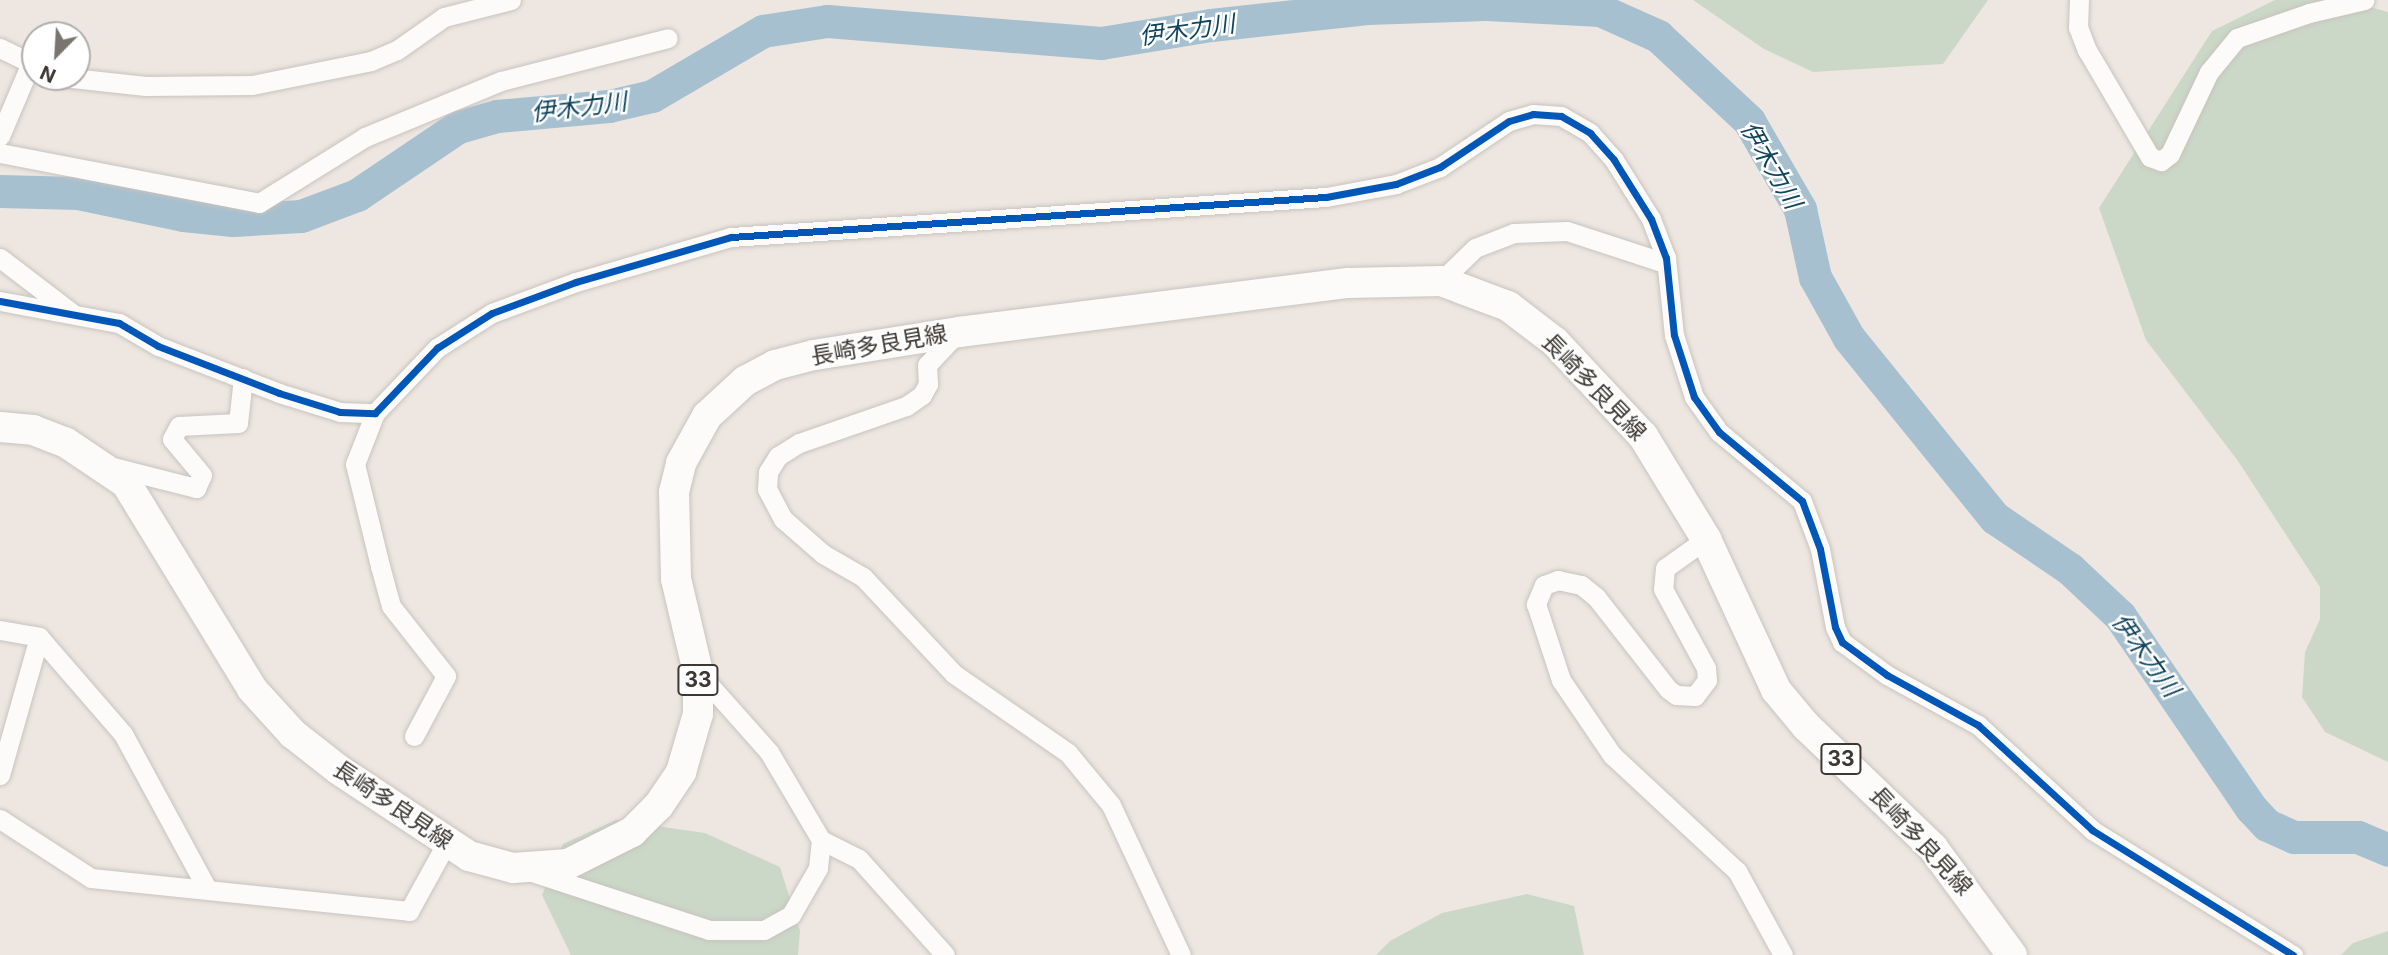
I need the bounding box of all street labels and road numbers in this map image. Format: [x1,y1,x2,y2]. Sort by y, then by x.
street label: 長崎多良見線 [809,319,949,371]
street label: 長崎多良見線 [1536,328,1652,446]
road number: 33 [677,662,719,698]
road number: 33 [1820,742,1862,776]
street label: 長崎多良見線 [328,755,458,855]
street label: 長崎多良見線 [1864,781,1978,901]

